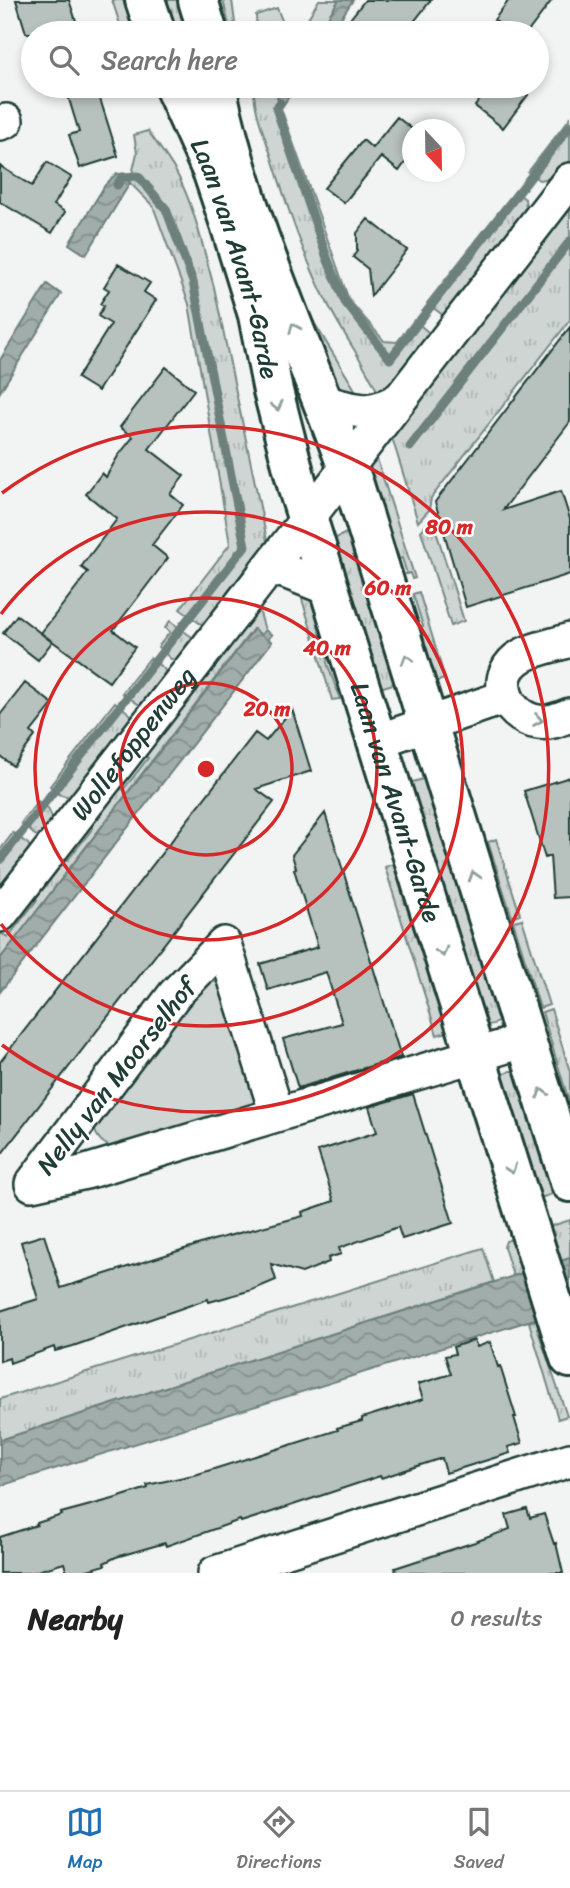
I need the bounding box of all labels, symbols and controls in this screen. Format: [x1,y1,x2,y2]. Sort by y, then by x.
search box [21,21,549,98]
text: Search here [101,37,238,83]
icon: search [45,41,83,79]
north arrow [402,119,465,182]
street label: Laan van Avant-Garde [177,130,293,383]
one-way arrow [288,323,302,335]
one-way arrow [269,400,283,412]
text: 80 m [424,508,474,546]
text: 60 m [364,569,412,607]
text: 40 m [302,629,352,667]
one-way arrow [401,653,416,665]
street label: Wollefoppenweg [58,656,208,831]
street label: Laan van Avant-Garde [337,676,455,929]
text: 20 m [243,690,291,728]
one-way arrow [533,712,544,727]
centre of rings [194,757,218,781]
one-way arrow [468,870,483,882]
one-way arrow [434,946,449,958]
street label: Nelly van Moorselhof [24,964,210,1185]
one-way arrow [536,1088,551,1100]
one-way arrow [502,1163,517,1175]
text: Nearby [28,1592,123,1646]
text: 0 results [450,1598,542,1639]
tab: Map [66,1803,104,1878]
tab: Directions [236,1803,322,1878]
tab: Saved [454,1803,504,1878]

